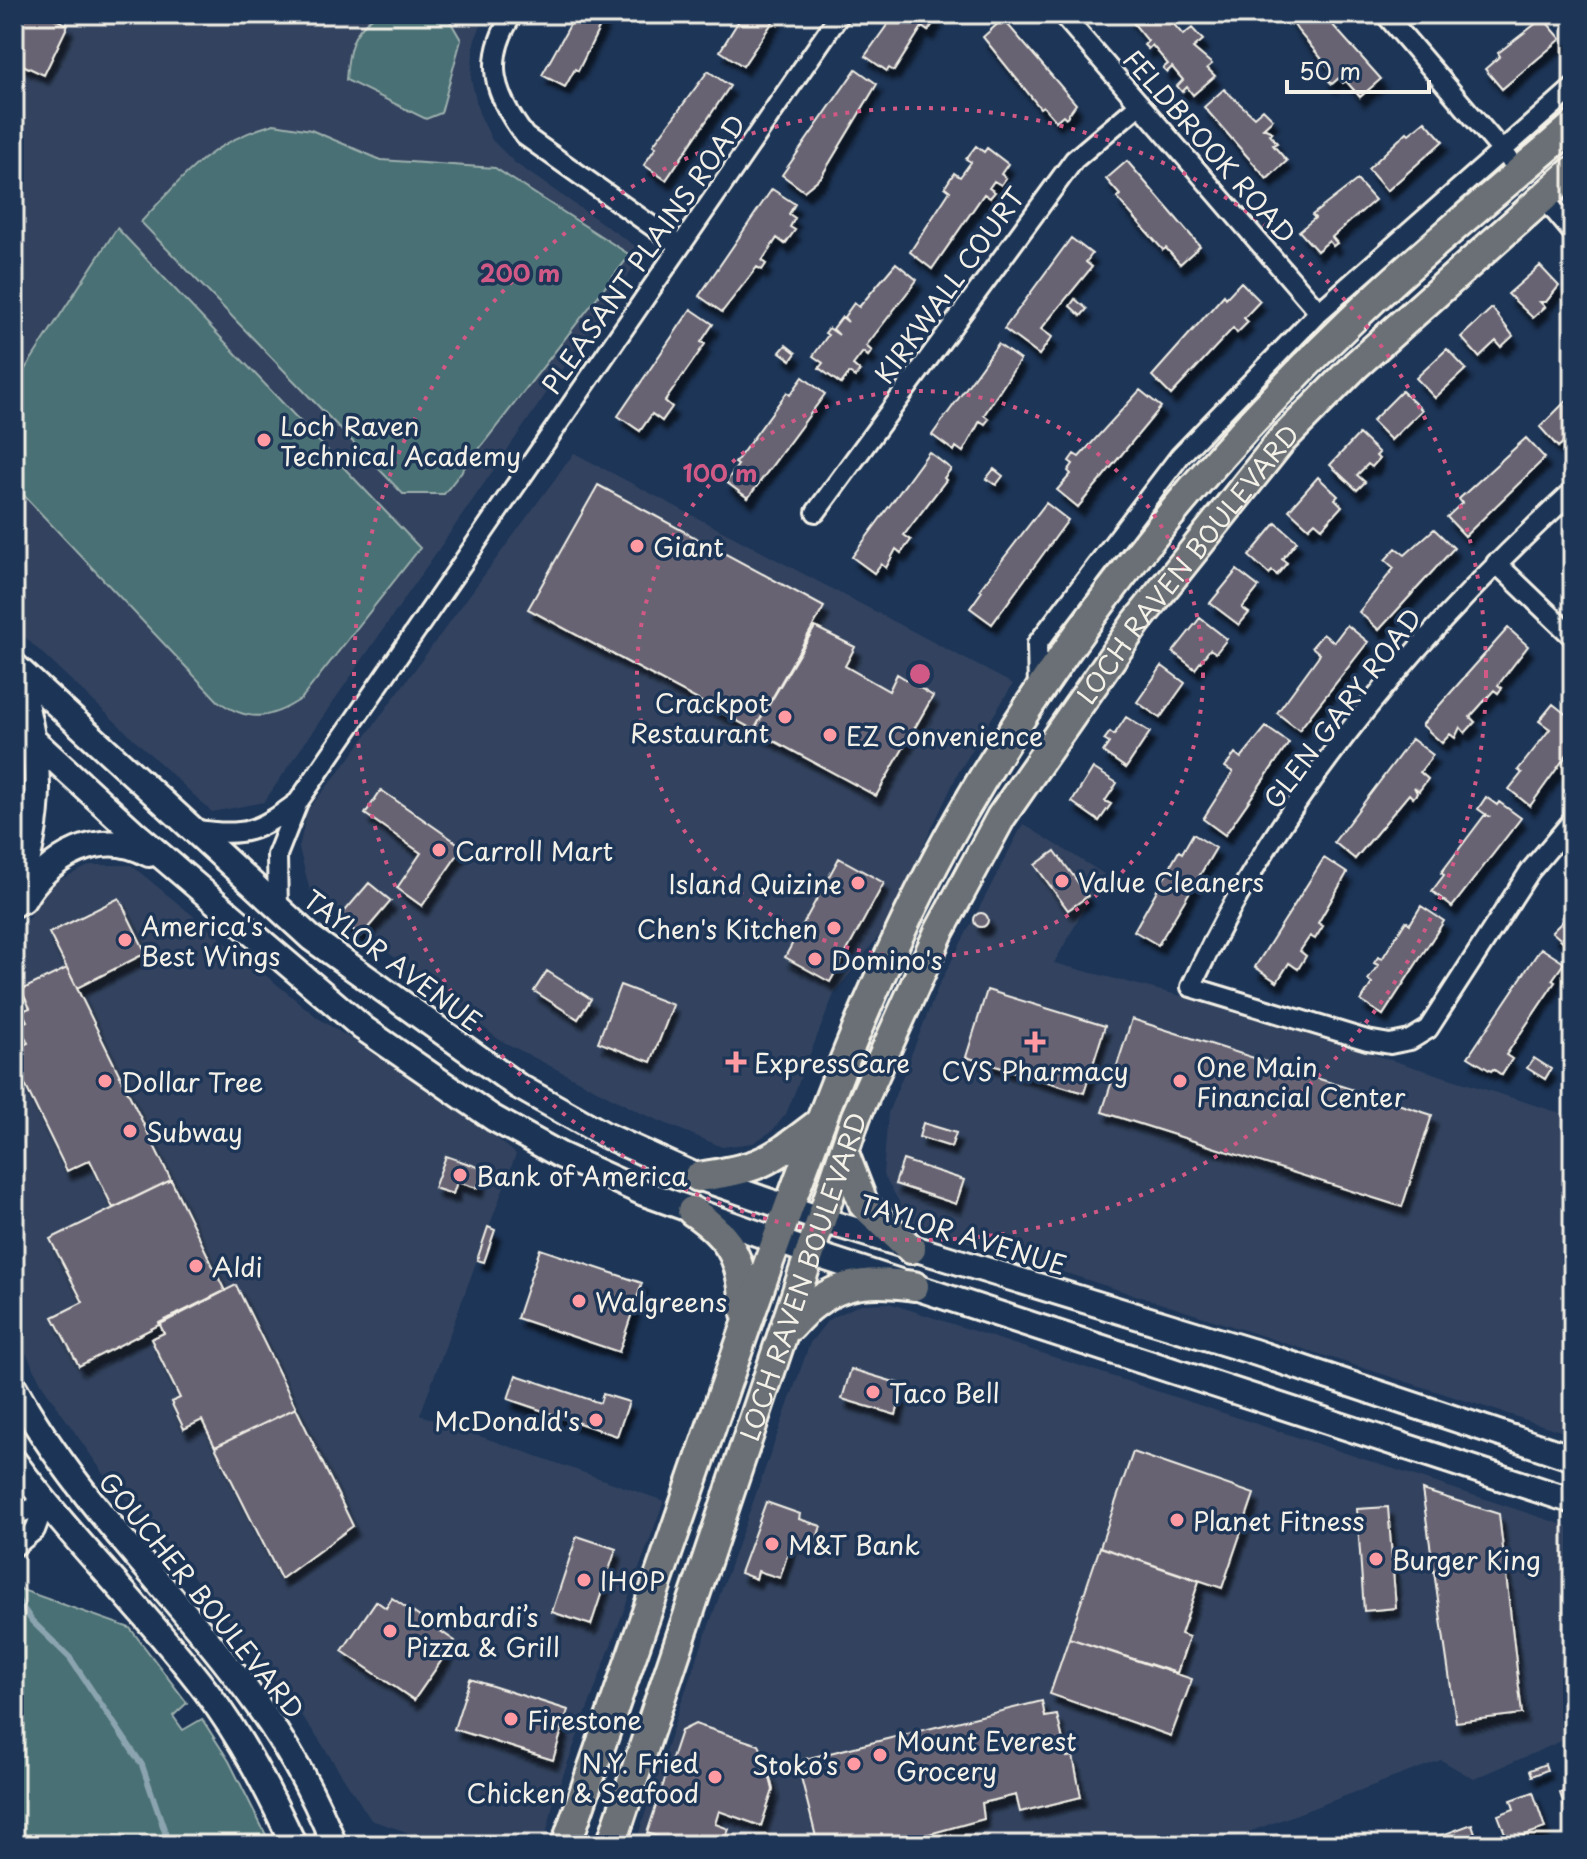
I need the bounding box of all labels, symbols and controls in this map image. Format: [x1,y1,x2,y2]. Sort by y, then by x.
street label: FELDBROOK ROAD [1115,40,1305,252]
scale bar [1287,44,1429,94]
text: 50 m [1299,52,1361,88]
street label: PLEASANT PLAINS ROAD [531,106,755,402]
street label: KIRKWALL COURT [864,179,1034,391]
text: 200 m [480,254,560,290]
place label: Loch Raven Technical Academy [280,406,521,475]
street label: LOCH RAVEN BOULEVARD [1066,415,1307,711]
marker: Loch Raven Technical Academy [255,431,273,449]
text: 100 m [683,454,757,490]
place label: Giant [653,527,724,566]
marker: Giant [628,537,646,555]
street label: GLEN GARY ROAD [1254,600,1430,816]
centre of rings [906,660,934,688]
place label: Crackpot Restaurant [630,683,769,752]
marker: Crackpot Restaurant [776,708,794,726]
place label: EZ Convenience [846,716,1043,755]
marker: EZ Convenience [821,726,839,744]
place label: Carroll Mart [455,831,613,870]
marker: Carroll Mart [430,841,448,859]
place label: Value Cleaners [1078,862,1264,901]
place label: Island Quizine [669,864,842,903]
marker: Value Cleaners [1053,872,1071,890]
marker: Island Quizine [849,874,867,892]
street label: TAYLOR AVENUE [296,880,490,1040]
place label: America's Best Wings [141,906,280,975]
place label: Chen's Kitchen [637,909,818,948]
marker: Chen's Kitchen [825,919,843,937]
marker: America's Best Wings [116,931,134,949]
place label: Domino's [831,940,943,979]
marker: Domino's [806,950,824,968]
marker: CVS Pharmacy [1026,1033,1044,1051]
place label: ExpressCare [754,1043,910,1082]
place label: One Main Financial Center [1196,1047,1406,1116]
marker: ExpressCare [725,1051,747,1073]
place label: CVS Pharmacy [941,1051,1129,1090]
place label: Dollar Tree [121,1062,263,1101]
marker: Dollar Tree [96,1072,114,1090]
marker: One Main Financial Center [1171,1072,1189,1090]
street label: LOCH RAVEN BOULEVARD [729,1107,876,1446]
place label: Subway [146,1112,243,1151]
marker: Subway [121,1122,139,1140]
place label: Bank of America [476,1156,688,1195]
marker: Bank of America [451,1166,469,1184]
street label: TAYLOR AVENUE [855,1184,1071,1284]
place label: Aldi [212,1247,263,1286]
marker: Aldi [187,1257,205,1275]
place label: Walgreens [595,1282,727,1321]
marker: Walgreens [570,1292,588,1310]
place label: Taco Bell [889,1373,1000,1412]
marker: Taco Bell [864,1383,882,1401]
place label: McDonald's [434,1401,580,1440]
marker: McDonald's [587,1411,605,1429]
street label: GOUCHER BOULEVARD [90,1463,314,1727]
place label: Planet Fitness [1193,1501,1365,1540]
marker: Planet Fitness [1168,1511,1186,1529]
place label: M&T Bank [788,1525,920,1564]
marker: M&T Bank [763,1535,781,1553]
place label: Burger King [1392,1540,1541,1579]
marker: Burger King [1367,1550,1385,1568]
place label: IHOP [600,1561,665,1600]
marker: IHOP [575,1571,593,1589]
place label: Lombardi’s Pizza & Grill [406,1597,560,1666]
marker: Lombardi’s Pizza & Grill [381,1622,399,1640]
place label: Firestone [527,1700,642,1739]
marker: Firestone [502,1710,520,1728]
place label: Mount Everest Grocery [896,1721,1077,1790]
place label: N.Y. Fried Chicken & Seafood [467,1743,699,1812]
place label: Stoko’s [752,1745,838,1784]
marker: Mount Everest Grocery [871,1746,889,1764]
marker: Stoko’s [845,1755,863,1773]
marker: N.Y. Fried Chicken & Seafood [706,1768,724,1786]

